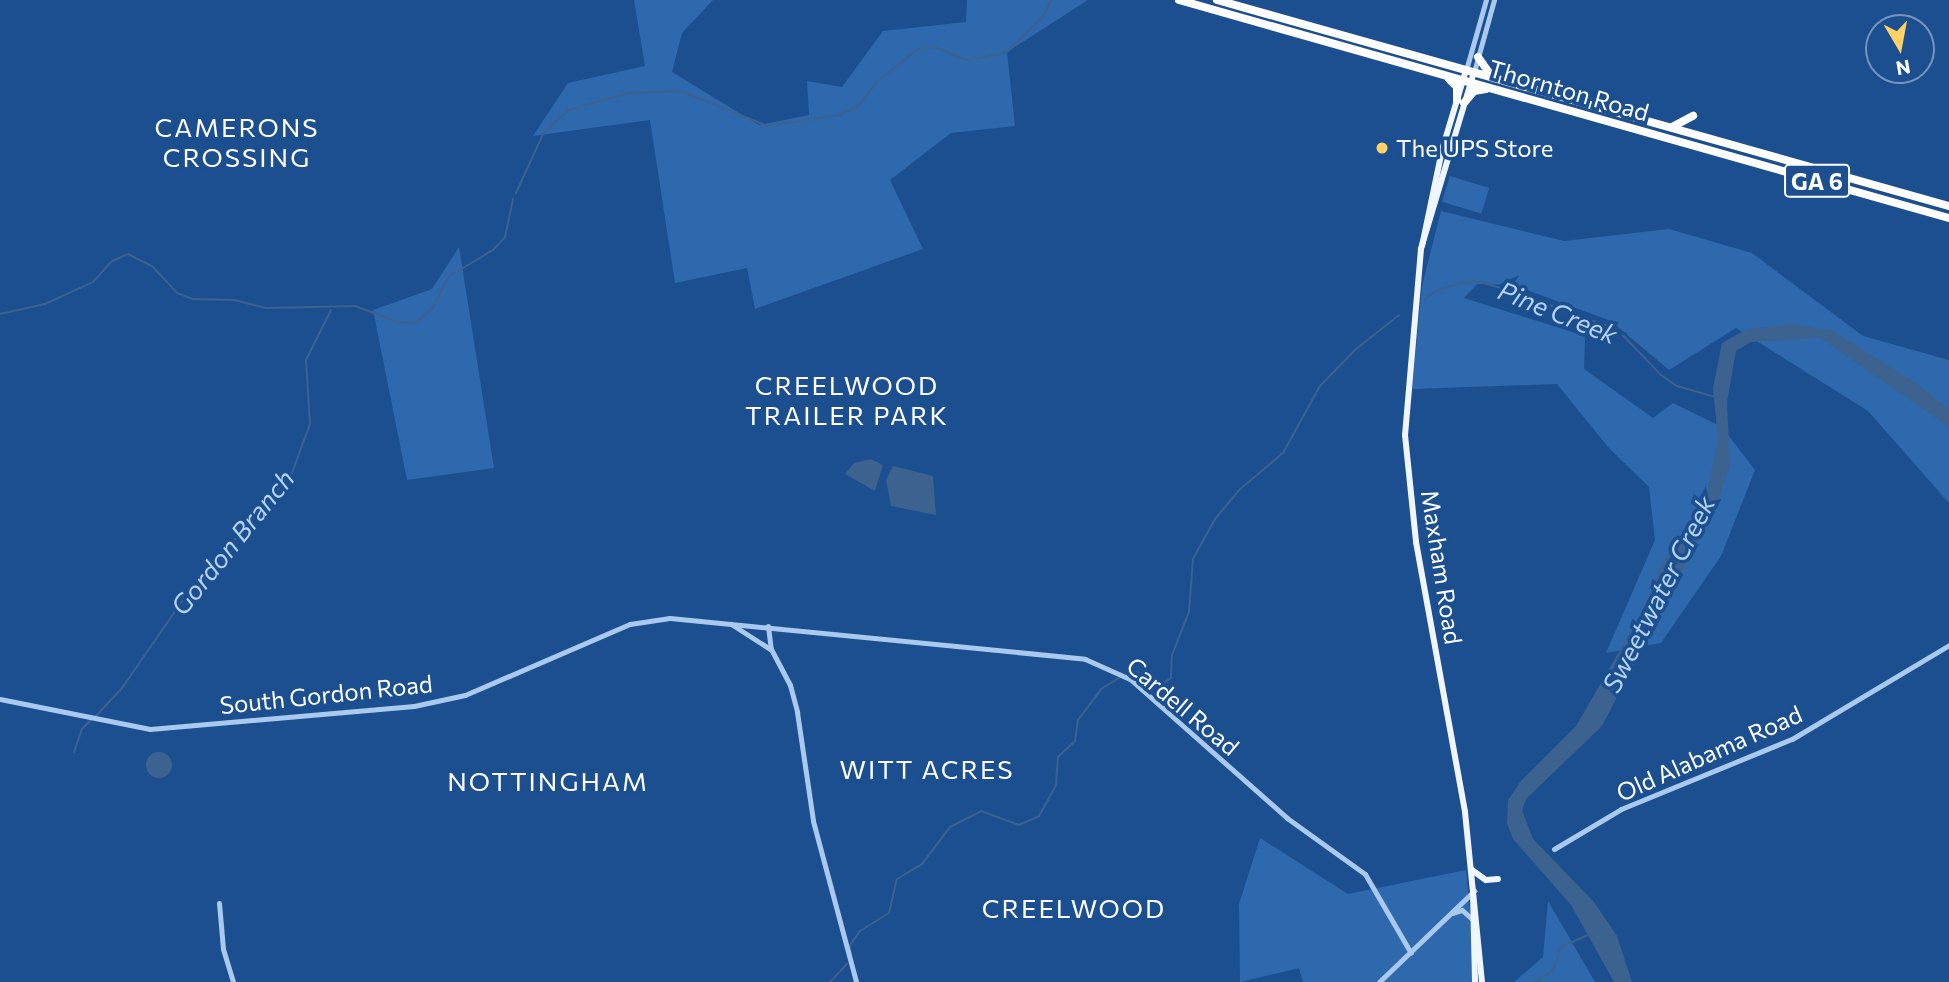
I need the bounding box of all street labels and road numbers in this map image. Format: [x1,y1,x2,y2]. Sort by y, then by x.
street label: Thornton Road [1486,53,1652,127]
road number: GA 6 [1784,162,1850,200]
street label: Maxham Road [1416,488,1468,646]
street label: Cardell Road [1121,651,1245,761]
street label: South Gordon Road [218,669,434,719]
street label: Old Alabama Road [1612,699,1806,807]

